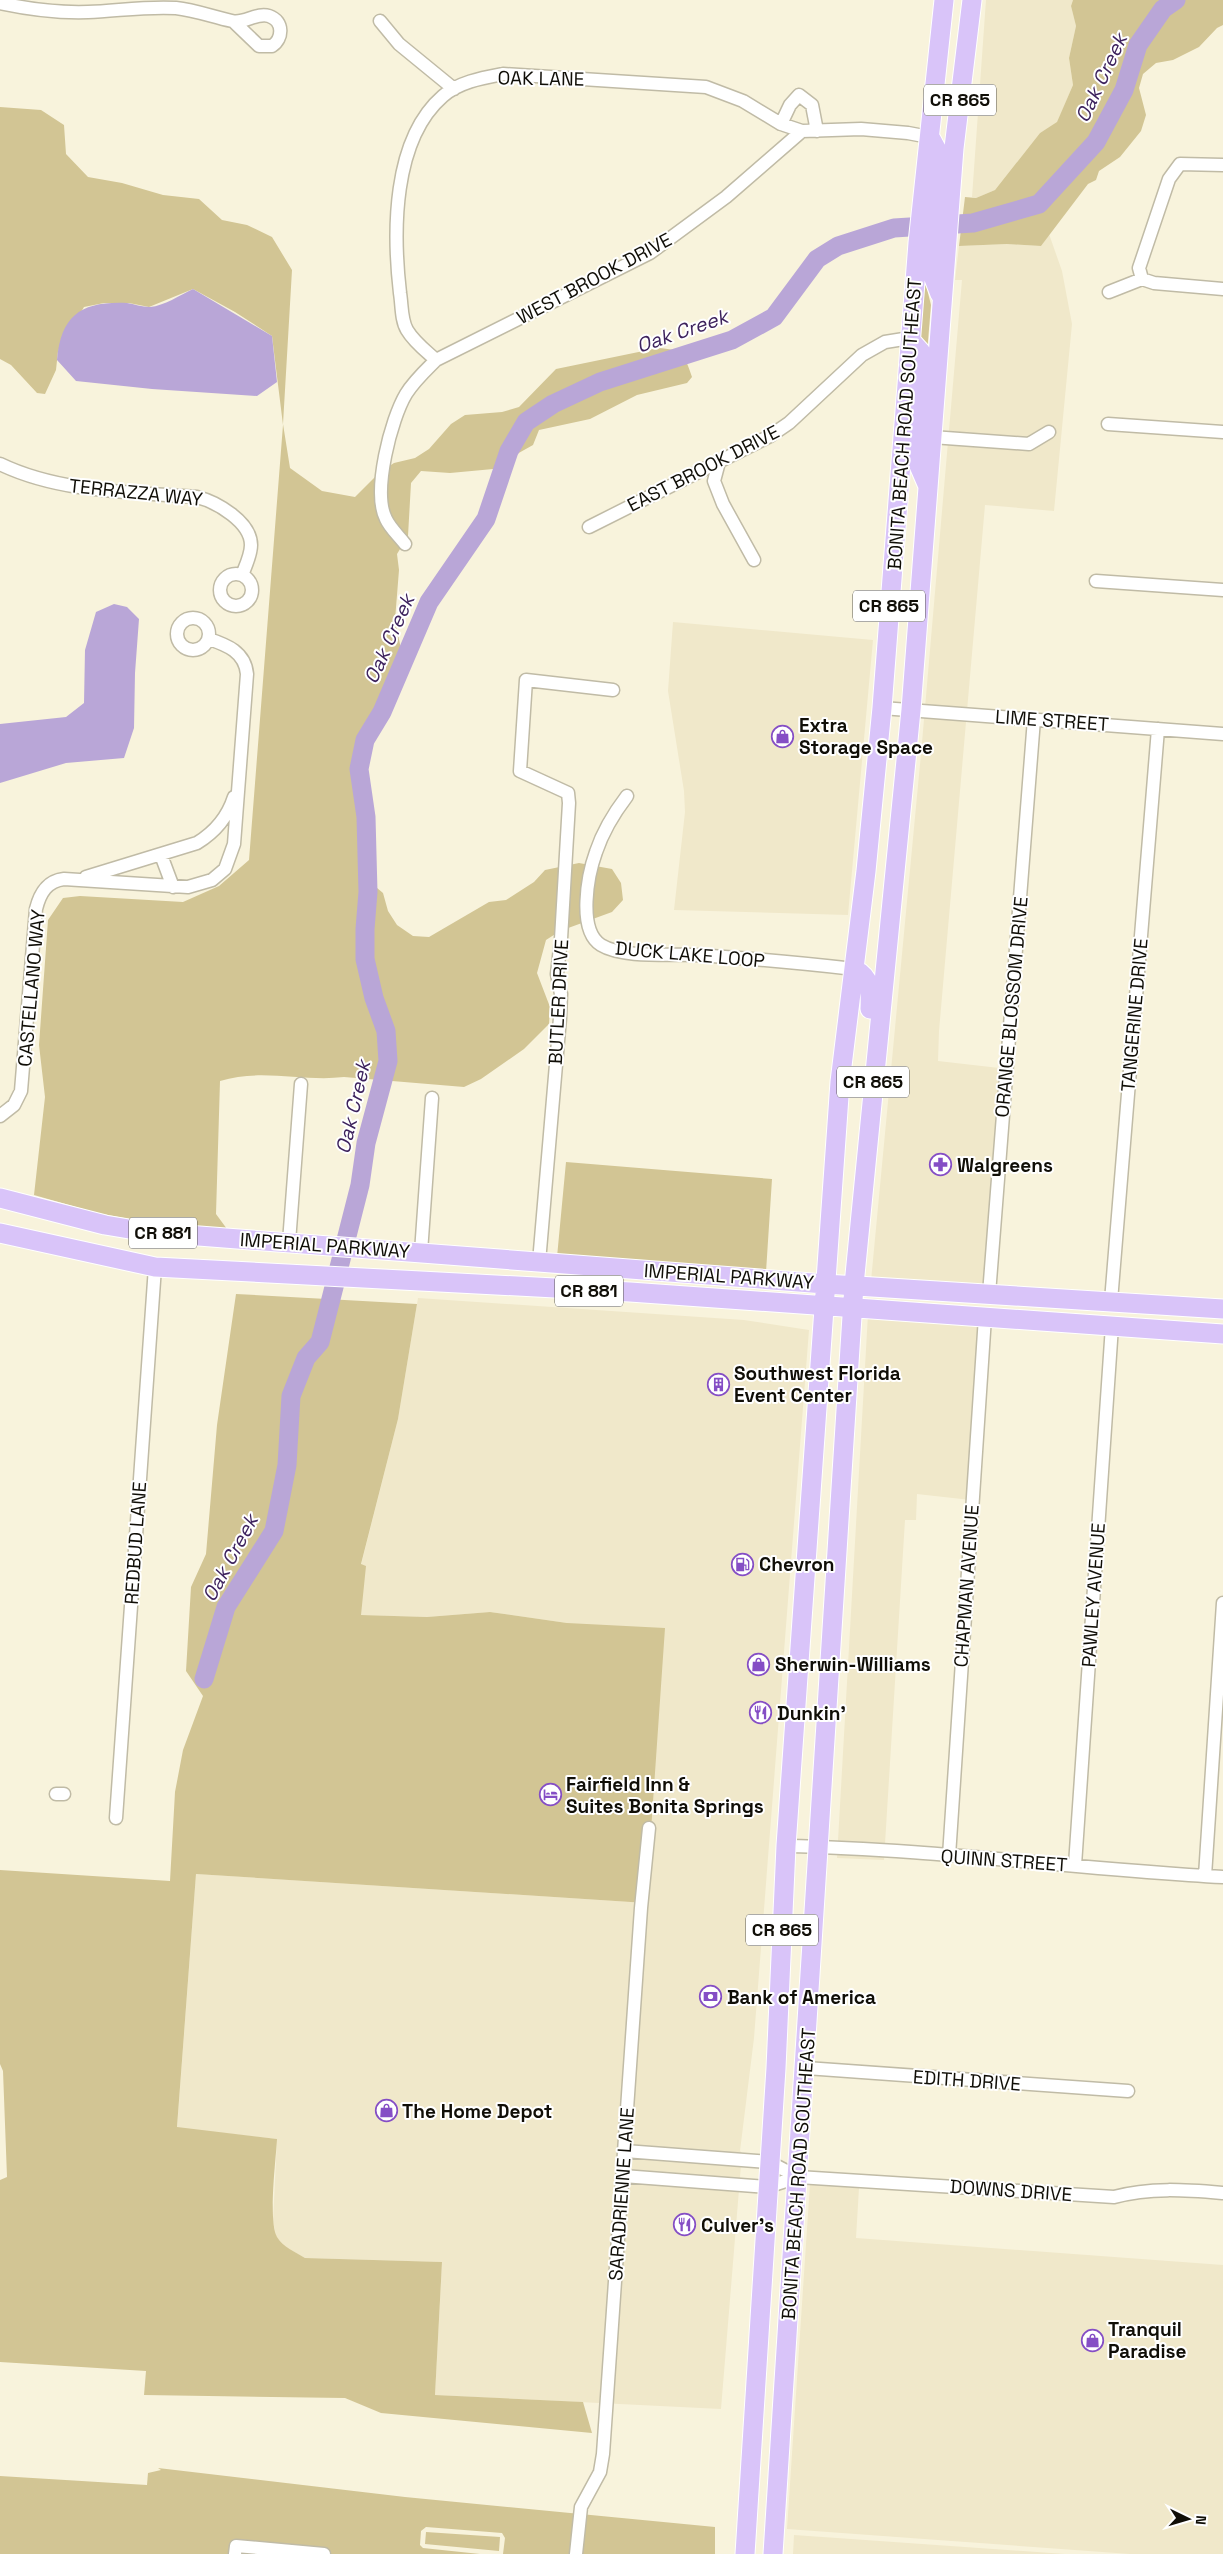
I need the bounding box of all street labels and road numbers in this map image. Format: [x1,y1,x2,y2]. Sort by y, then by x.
street label: OAK LANE [497,65,585,92]
road number: CR 865 [924,84,996,116]
street label: WEST BROOK DRIVE [512,227,676,330]
street label: BONITA BEACH ROAD SOUTHEAST [882,277,927,571]
street label: EAST BROOK DRIVE [623,419,783,518]
street label: TERRAZZA WAY [68,473,205,512]
road number: CR 865 [853,590,925,622]
street label: LIME STREET [994,704,1110,737]
street label: ORANGE BLOSSOM DRIVE [989,896,1034,1119]
street label: CASTELLANO WAY [12,908,51,1068]
street label: DUCK LAKE LOOP [614,935,766,973]
street label: TANGERINE DRIVE [1115,937,1154,1093]
street label: BUTLER DRIVE [543,938,574,1066]
road number: CR 865 [837,1066,909,1098]
road number: CR 881 [129,1218,197,1248]
street label: IMPERIAL PARKWAY [239,1227,411,1264]
street label: IMPERIAL PARKWAY [643,1258,815,1295]
road number: CR 881 [555,1276,623,1306]
street label: REDBUD LANE [119,1481,152,1605]
street label: CHAPMAN AVENUE [948,1504,985,1668]
street label: PAWLEY AVENUE [1076,1522,1111,1668]
street label: QUINN STREET [940,1844,1068,1877]
road number: CR 865 [746,1914,818,1946]
street label: BONITA BEACH ROAD SOUTHEAST [776,2027,821,2321]
street label: EDITH DRIVE [912,2064,1022,2097]
street label: SARADRIENNE LANE [603,2106,640,2282]
street label: DOWNS DRIVE [949,2174,1073,2207]

